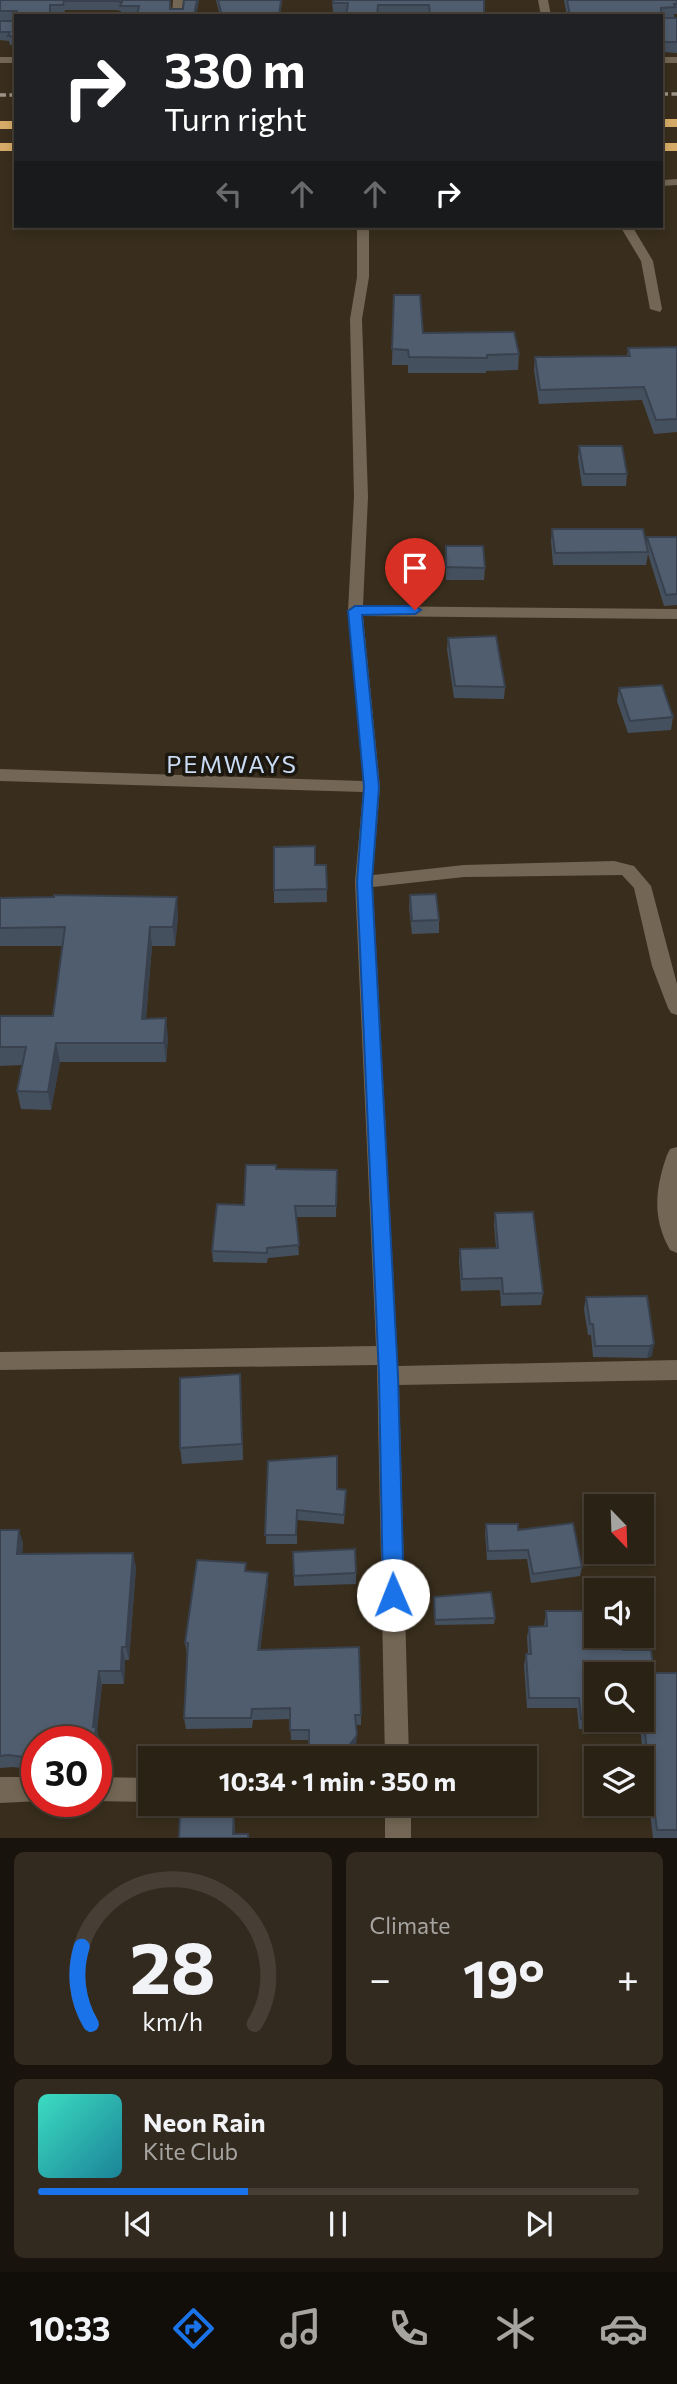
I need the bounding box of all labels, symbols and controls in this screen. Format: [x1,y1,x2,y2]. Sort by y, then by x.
text: 330 m [164,38,305,98]
icon: right [49,42,140,133]
text: Turn right [164,98,307,138]
icon: left [210,175,248,213]
icon: ahead [283,175,321,213]
icon: ahead [356,175,394,213]
icon: right [429,175,467,213]
pin [385,538,445,610]
icon: arrive [396,549,434,587]
district label: PEMWAYS [166,749,298,778]
north arrow [584,1494,654,1564]
map controls [584,1494,654,1816]
position arrow [356,1558,430,1632]
button: sound [584,1578,654,1648]
button: search [584,1662,654,1732]
speed limit sign: 30 [21,1726,112,1817]
button: layers [584,1746,654,1816]
text: 10:34 · 1 min · 350 m [219,1765,456,1796]
text: Climate [370,1911,451,1939]
text: 28 [130,1921,216,2010]
text: 19° [463,1945,545,2009]
text: − [370,1954,391,2001]
text: + [617,1954,639,2001]
text: km/h [142,2006,203,2036]
text: Neon Rain [143,2106,266,2137]
text: Kite Club [143,2137,238,2165]
icon: previous [119,2205,157,2243]
icon: pause [319,2205,357,2243]
icon: next [520,2205,558,2243]
icon: directions [169,2304,218,2353]
icon: music [276,2304,325,2353]
icon: phone [384,2304,433,2353]
icon: climate [491,2304,540,2353]
icon: car [599,2304,648,2353]
text: 10:33 [29,2308,111,2348]

